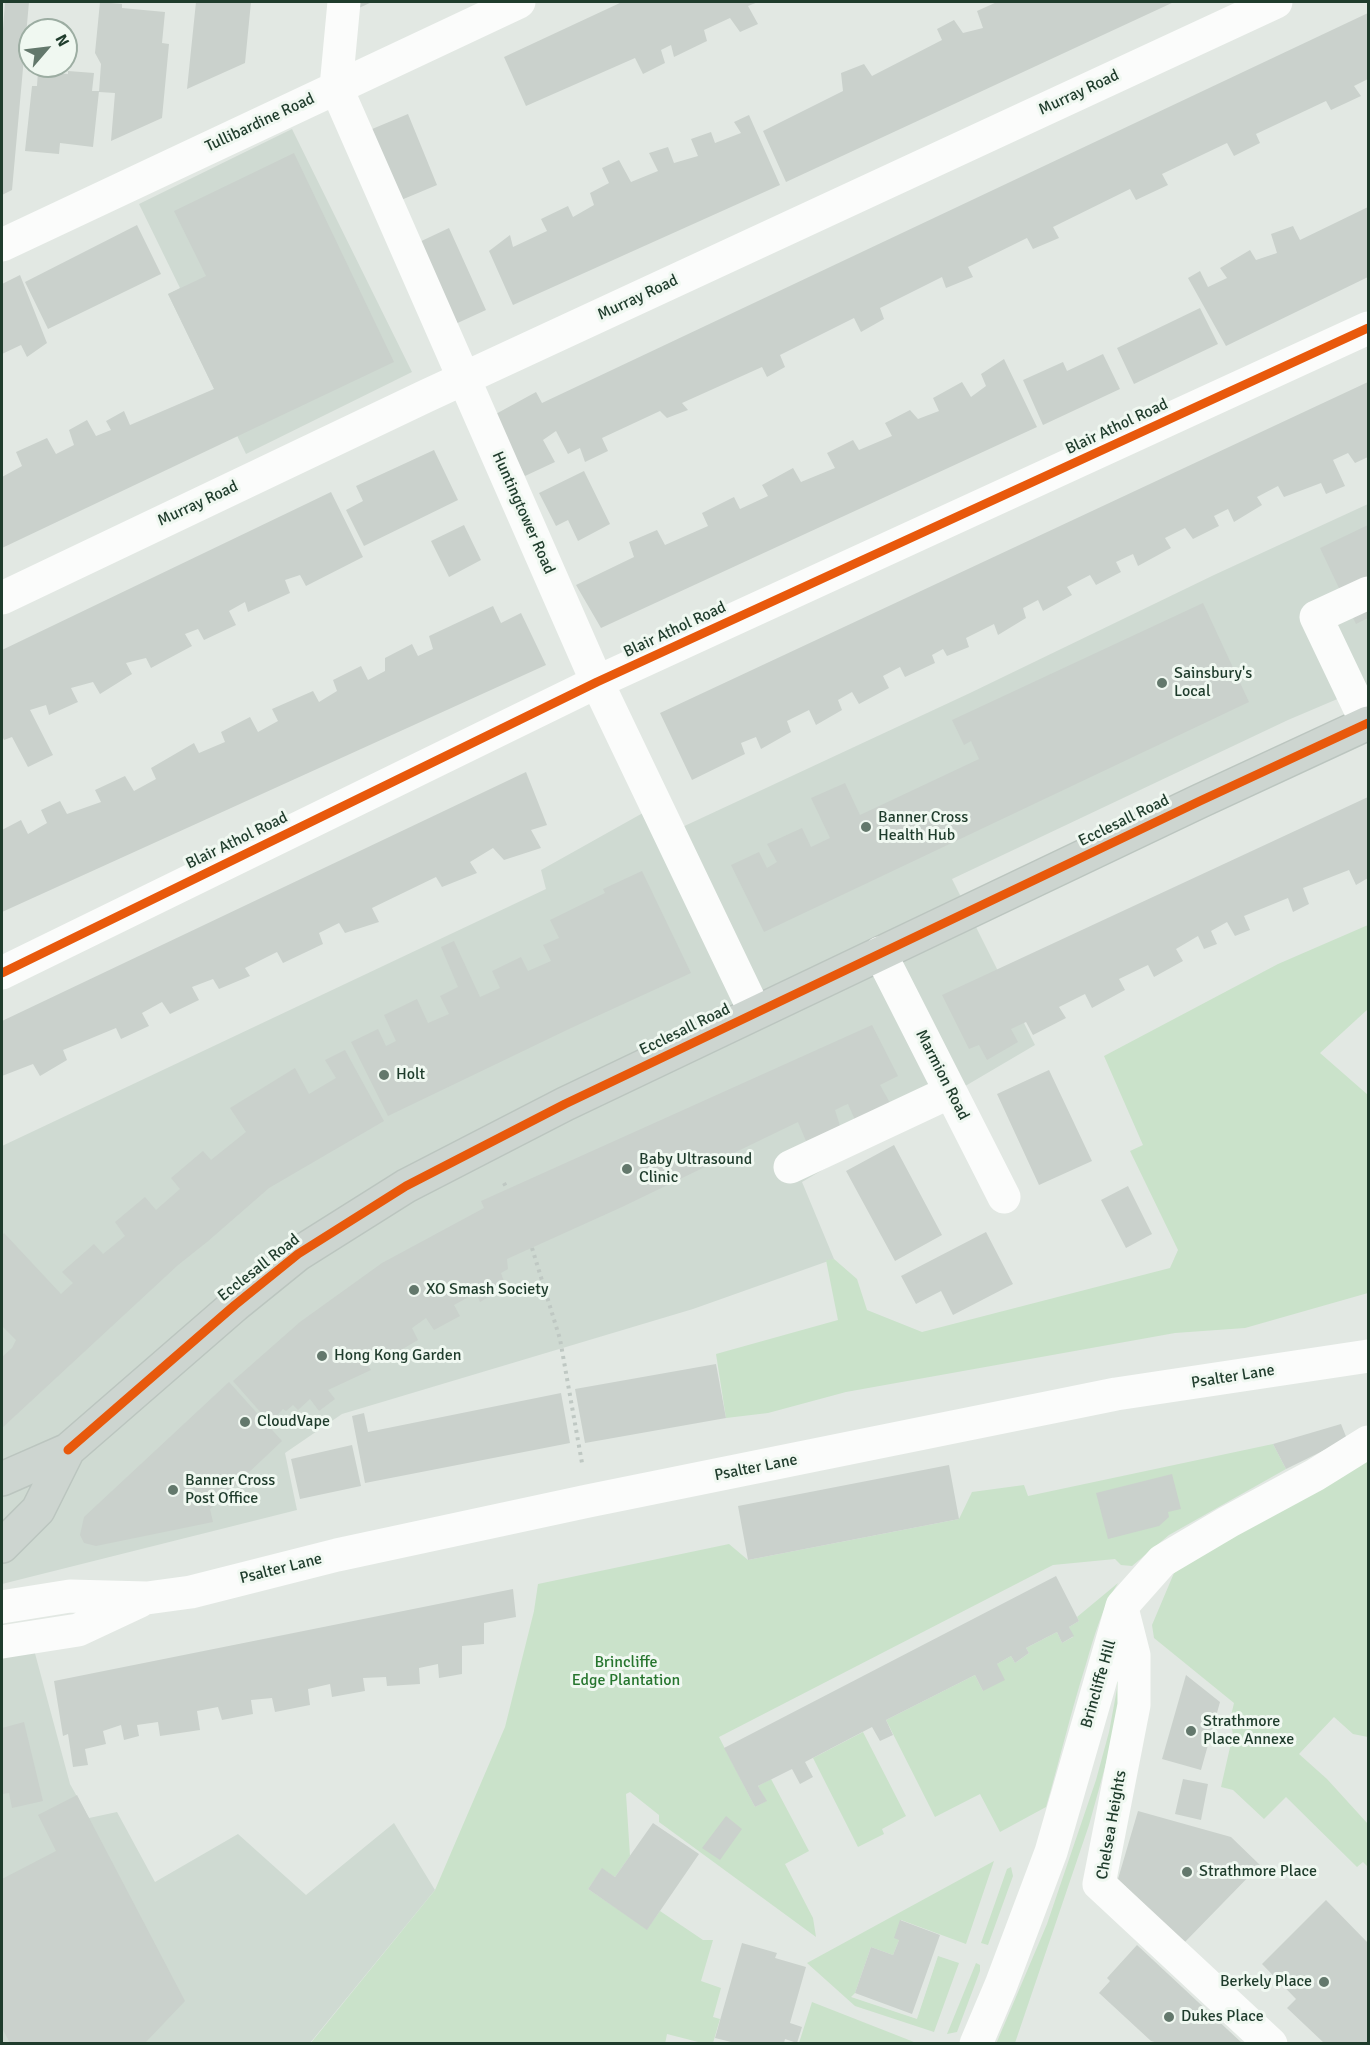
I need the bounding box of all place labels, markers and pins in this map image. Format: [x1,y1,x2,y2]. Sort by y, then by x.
place label: Sainsbury's Local [1174,664,1252,702]
marker: Sainsbury's Local [1155,676,1169,690]
place label: Banner Cross Health Hub [878,808,968,846]
marker: Banner Cross Health Hub [859,820,873,834]
place label: Holt [396,1065,425,1085]
marker: Holt [377,1068,391,1082]
place label: Baby Ultrasound Clinic [639,1150,752,1188]
marker: Baby Ultrasound Clinic [620,1162,634,1176]
place label: XO Smash Society [426,1280,548,1300]
marker: XO Smash Society [407,1283,421,1297]
place label: Hong Kong Garden [334,1346,461,1366]
marker: Hong Kong Garden [315,1349,329,1363]
place label: CloudVape [257,1412,330,1432]
marker: CloudVape [238,1415,252,1429]
place label: Banner Cross Post Office [185,1471,275,1509]
marker: Banner Cross Post Office [166,1483,180,1497]
place label: Strathmore Place Annexe [1203,1712,1294,1750]
marker: Strathmore Place Annexe [1184,1724,1198,1738]
place label: Strathmore Place [1199,1862,1317,1882]
marker: Strathmore Place [1180,1865,1194,1879]
place label: Berkely Place [1220,1972,1312,1992]
marker: Berkely Place [1317,1975,1331,1989]
place label: Dukes Place [1181,2007,1264,2027]
marker: Dukes Place [1162,2010,1176,2024]

